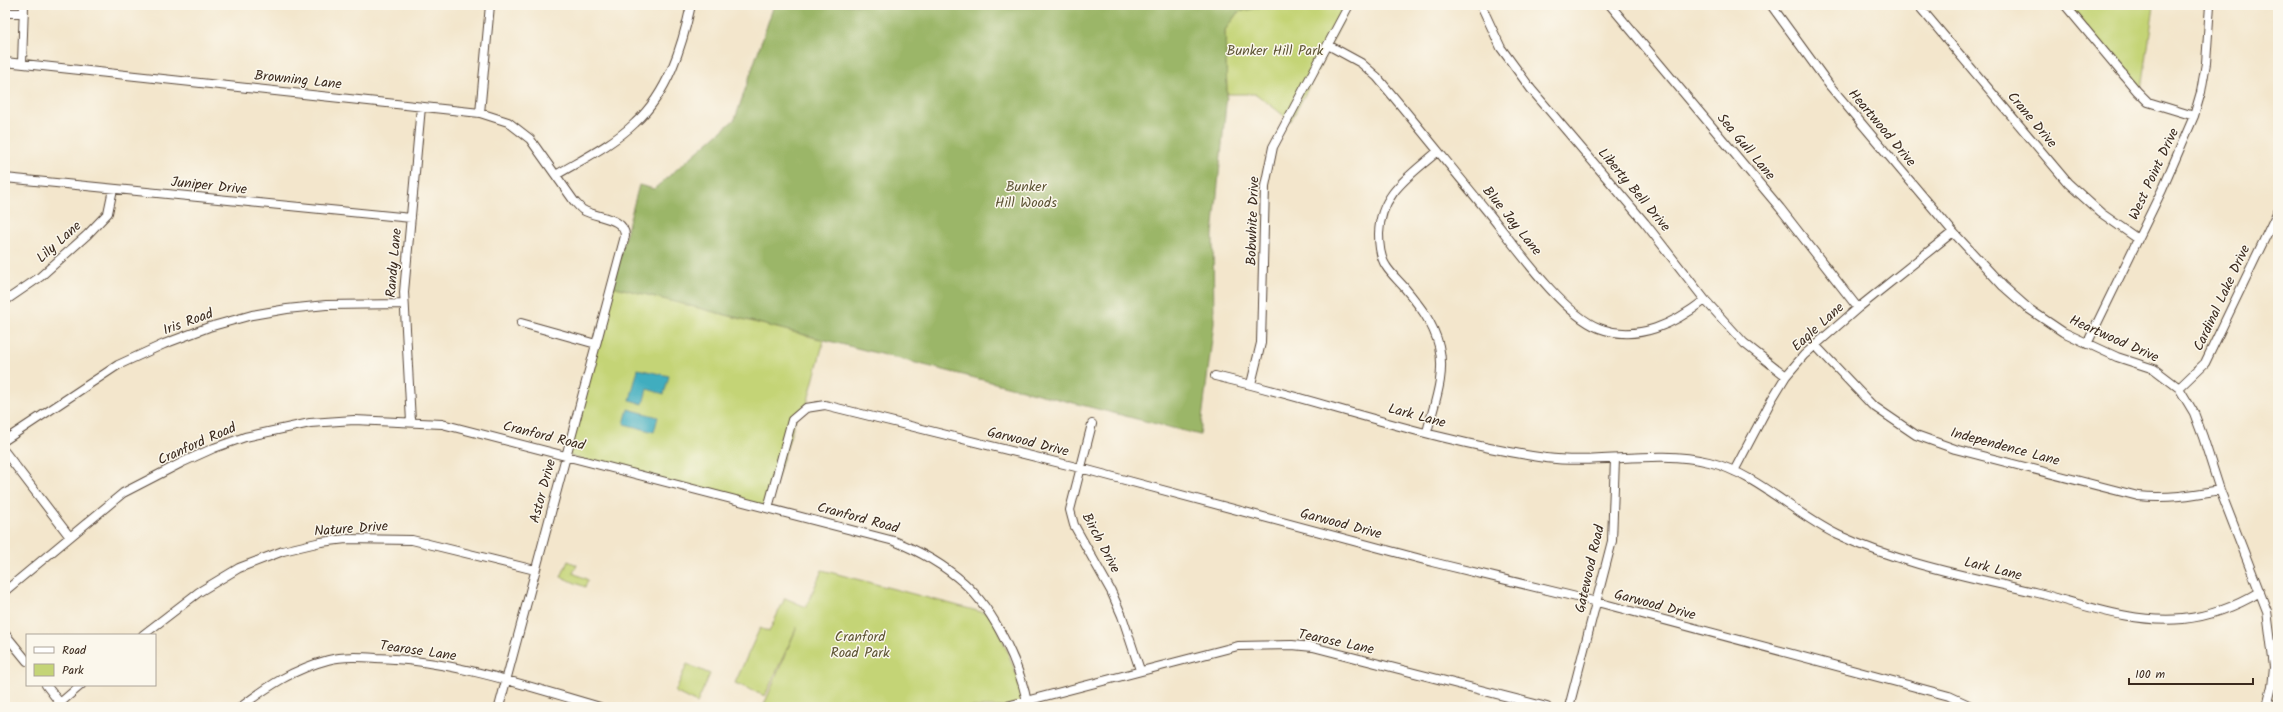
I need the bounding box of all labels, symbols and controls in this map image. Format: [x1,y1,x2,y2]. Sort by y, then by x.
park label: Bunker Hill Park [1227,40,1324,62]
street label: Browning Lane [253,64,344,96]
street label: Heartwood Drive [1843,84,1922,172]
street label: Crane Drive [2002,87,2063,154]
street label: Sea Gull Lane [1711,109,1781,186]
street label: West Point Drive [2123,124,2185,224]
street label: Liberty Bell Drive [1592,143,1676,237]
street label: Juniper Drive [170,171,249,201]
street label: Bobwhite Drive [1240,175,1266,266]
park label: Bunker Hill Woods [995,176,1057,214]
street label: Blue Jay Lane [1477,181,1547,261]
street label: Lily Lane [31,215,87,268]
street label: Randy Lane [380,227,408,298]
street label: Cardinal Lake Drive [2188,241,2257,355]
street label: Eagle Lane [1787,297,1850,357]
street label: Iris Road [160,302,217,341]
street label: Heartwood Drive [2066,309,2163,369]
street label: Lark Lane [1386,398,1449,434]
street label: Cranford Road [501,415,588,457]
street label: Cranford Road [154,416,241,471]
street label: Garwood Drive [985,421,1072,463]
street label: Independence Lane [1948,422,2063,472]
street label: Astor Drive [524,456,562,526]
street label: Cranford Road [815,497,902,540]
street label: Garwood Drive [1298,503,1385,546]
street label: Birch Drive [1076,509,1126,578]
street label: Nature Drive [313,515,389,543]
street label: Gatewood Road [1569,522,1611,615]
street label: Lark Lane [1962,551,2025,587]
street label: Garwood Drive [1612,584,1699,627]
street label: Tearose Lane [1296,623,1377,661]
park label: Cranford Road Park [830,626,890,664]
legend [26,634,156,686]
street label: Tearose Lane [378,635,458,667]
text: Road [62,641,87,660]
scale bar [2129,660,2253,686]
text: Park [62,661,84,680]
text: 100 m [2135,665,2166,684]

